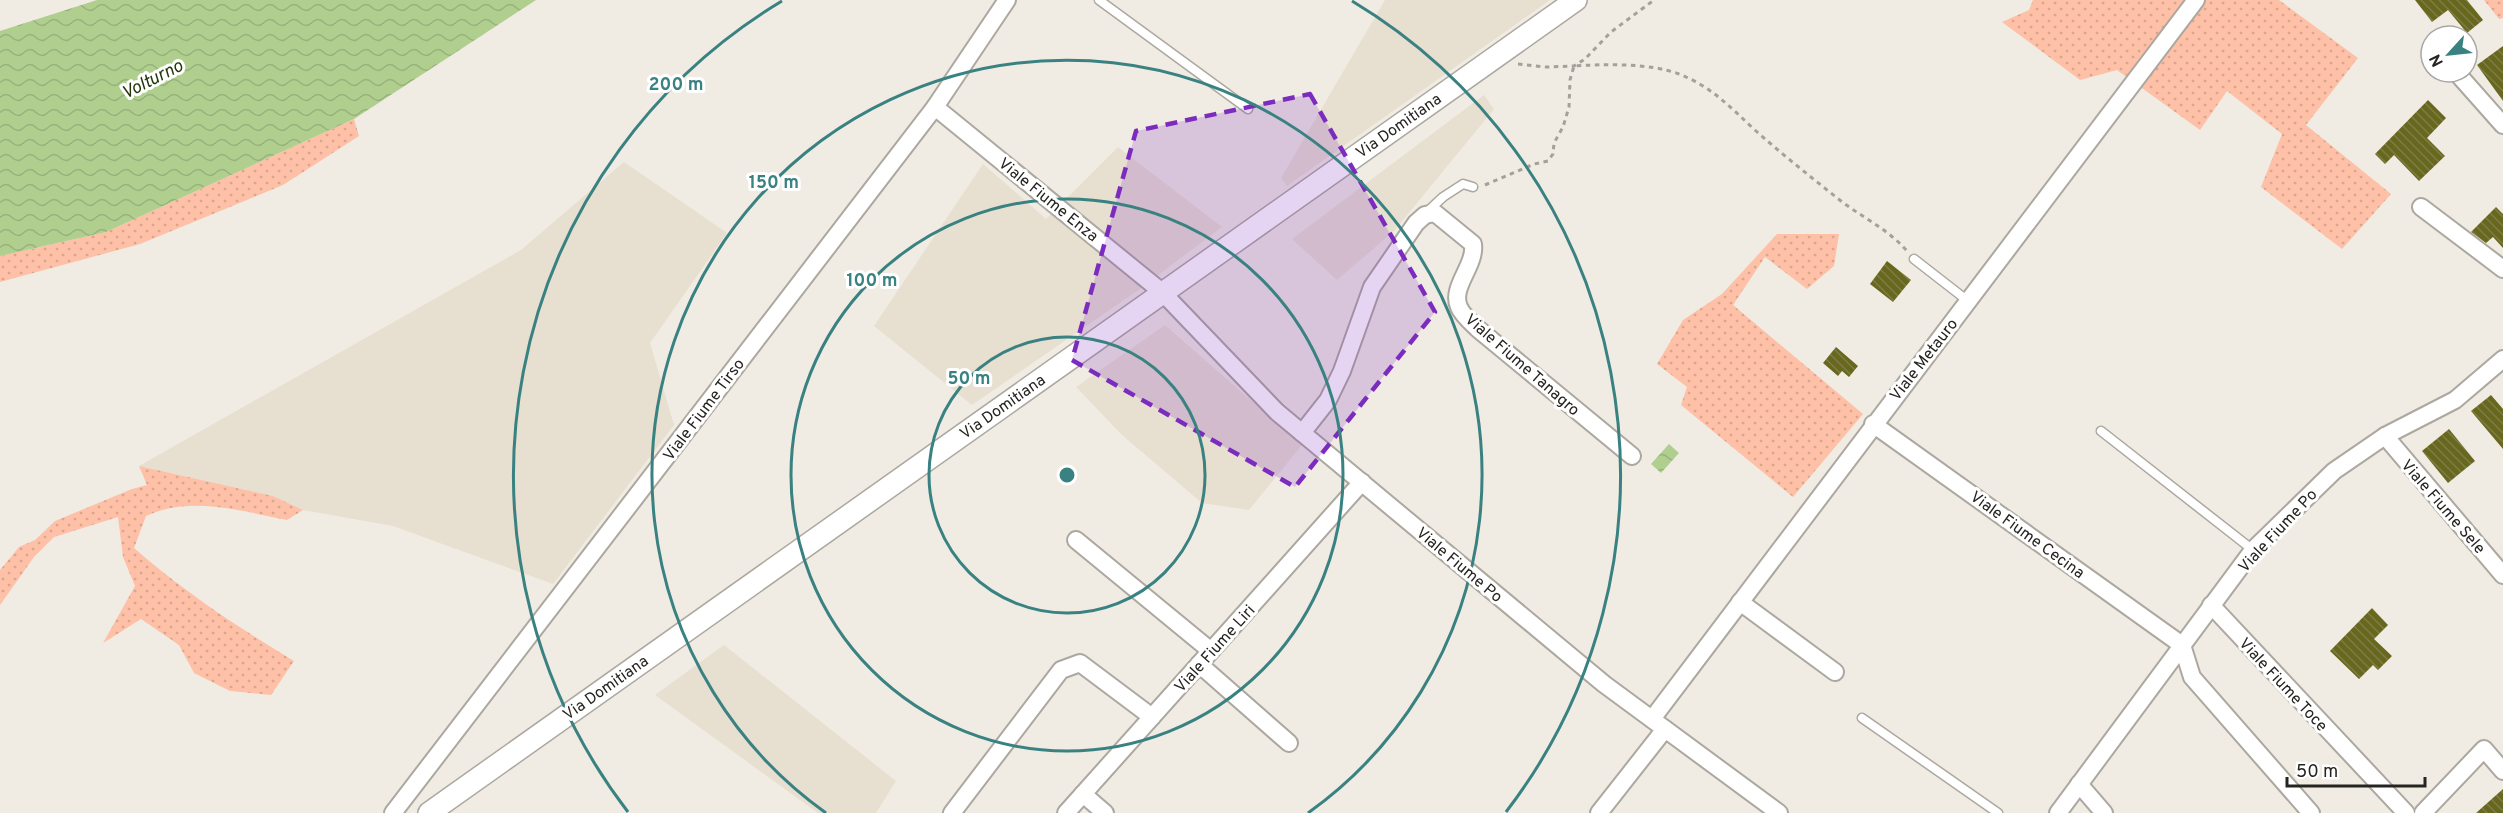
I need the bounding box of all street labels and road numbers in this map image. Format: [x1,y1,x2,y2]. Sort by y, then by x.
street label: Via Domitiana [1353,90,1446,163]
street label: Viale Fiume Enza [994,154,1102,247]
street label: Viale Fiume Tanagro [1460,310,1583,421]
street label: Viale Metauro [1886,315,1963,405]
street label: Viale Fiume Tirso [660,355,750,465]
street label: Via Domitiana [957,371,1050,444]
street label: Viale Fiume Sele [2396,456,2489,559]
street label: Viale Fiume Po [2235,485,2322,577]
street label: Viale Fiume Cecina [1966,487,2088,584]
street label: Viale Fiume Po [1411,524,1506,608]
street label: Viale Fiume Liri [1171,601,1260,697]
street label: Viale Fiume Toce [2234,634,2331,736]
street label: Via Domitiana [560,652,653,725]

